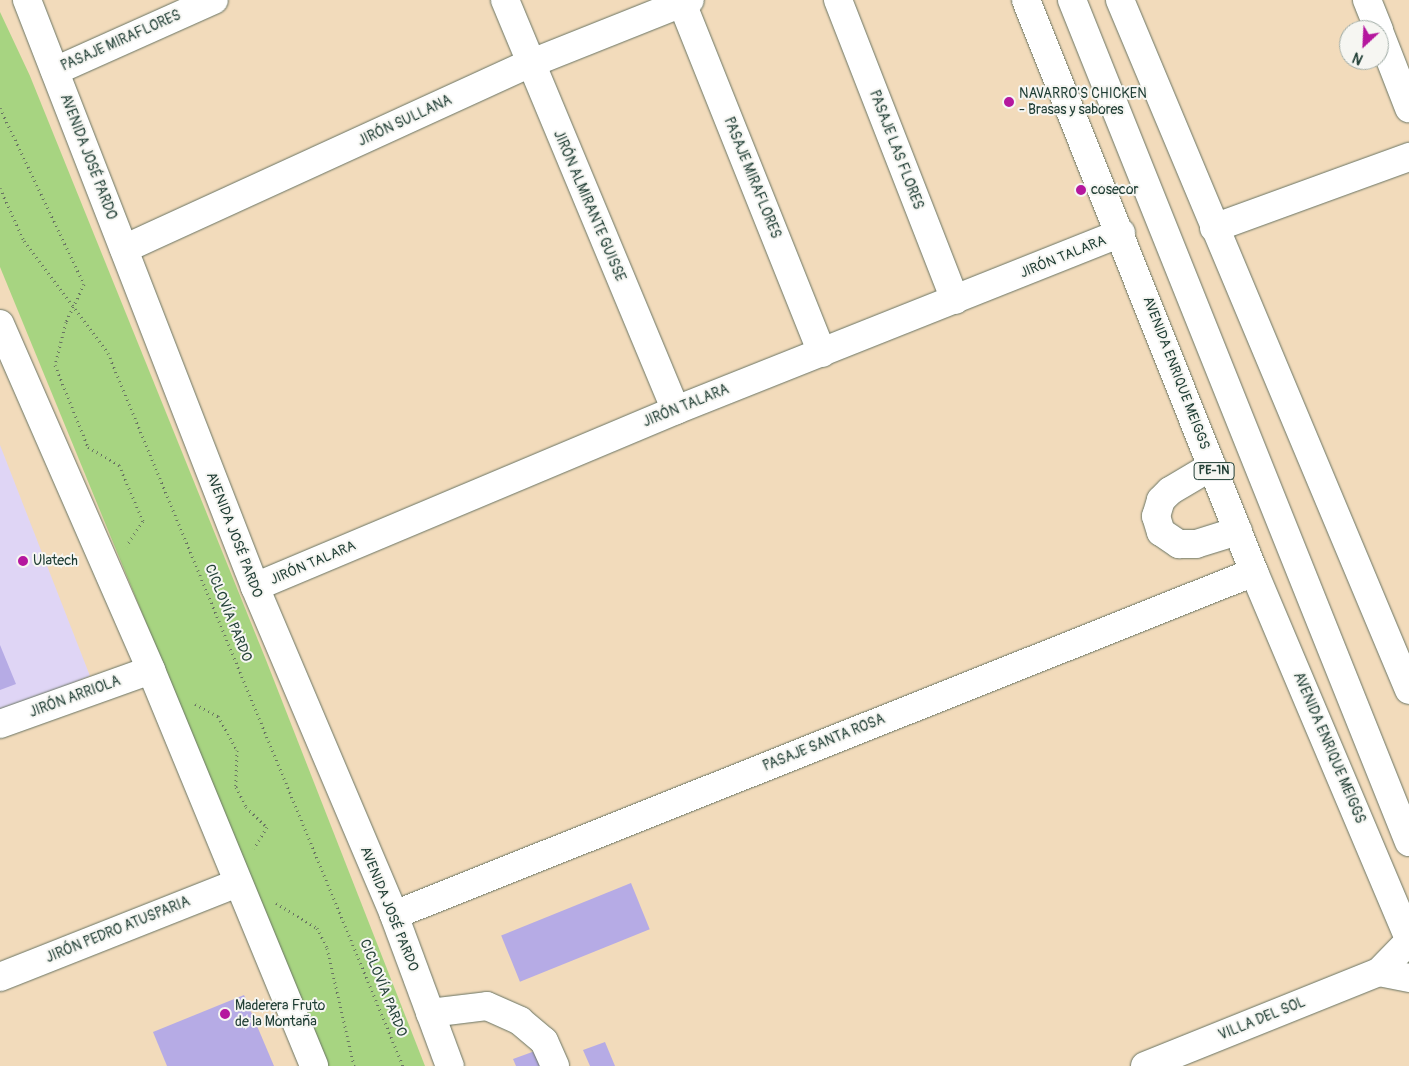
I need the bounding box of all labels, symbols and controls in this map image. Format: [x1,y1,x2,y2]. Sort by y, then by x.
street label: PASAJE MIRAFLORES [58,7,184,75]
north arrow [1339,20,1389,70]
text: N [1350,48,1366,68]
place label: NAVARRO'S CHICKEN - Brasas y sabores [1019,86,1147,118]
street label: PASAJE LAS FLORES [865,88,927,212]
street label: AVENIDA JOSÉ PARDO [56,92,120,222]
street label: JIRÓN SULLANA [355,92,455,150]
marker: NAVARRO'S CHICKEN - Brasas y sabores [1003,96,1015,108]
street label: PASAJE MIRAFLORES [720,115,784,241]
street label: JIRÓN ALMIRANTE GUISSE [550,128,628,284]
place label: cosecor [1091,182,1138,198]
marker: cosecor [1075,184,1087,196]
street label: JIRÓN TALARA [1018,232,1108,282]
street label: AVENIDA ENRIQUE MEIGGS [1139,294,1213,452]
street label: JIRÓN TALARA [641,381,731,431]
road number: PE-1N [1193,462,1235,481]
street label: AVENIDA JOSÉ PARDO [202,470,266,600]
street label: JIRÓN TALARA [268,537,358,589]
place label: Ulatech [33,553,78,569]
marker: Ulatech [17,555,29,567]
street label: CICLOVÍA PARDO [201,562,255,664]
street label: AVENIDA ENRIQUE MEIGGS [1289,670,1369,826]
street label: JIRÓN ARRIOLA [27,673,123,721]
street label: PASAJE SANTA ROSA [761,711,887,775]
street label: AVENIDA JOSÉ PARDO [356,844,422,974]
street label: JIRÓN PEDRO ATUSPARIA [43,893,193,967]
street label: CICLOVÍA PARDO [356,937,410,1039]
street label: VILLA DEL SOL [1216,994,1308,1044]
place label: Maderera Fruto de la Montaña [235,998,325,1030]
marker: Maderera Fruto de la Montaña [219,1008,231,1020]

